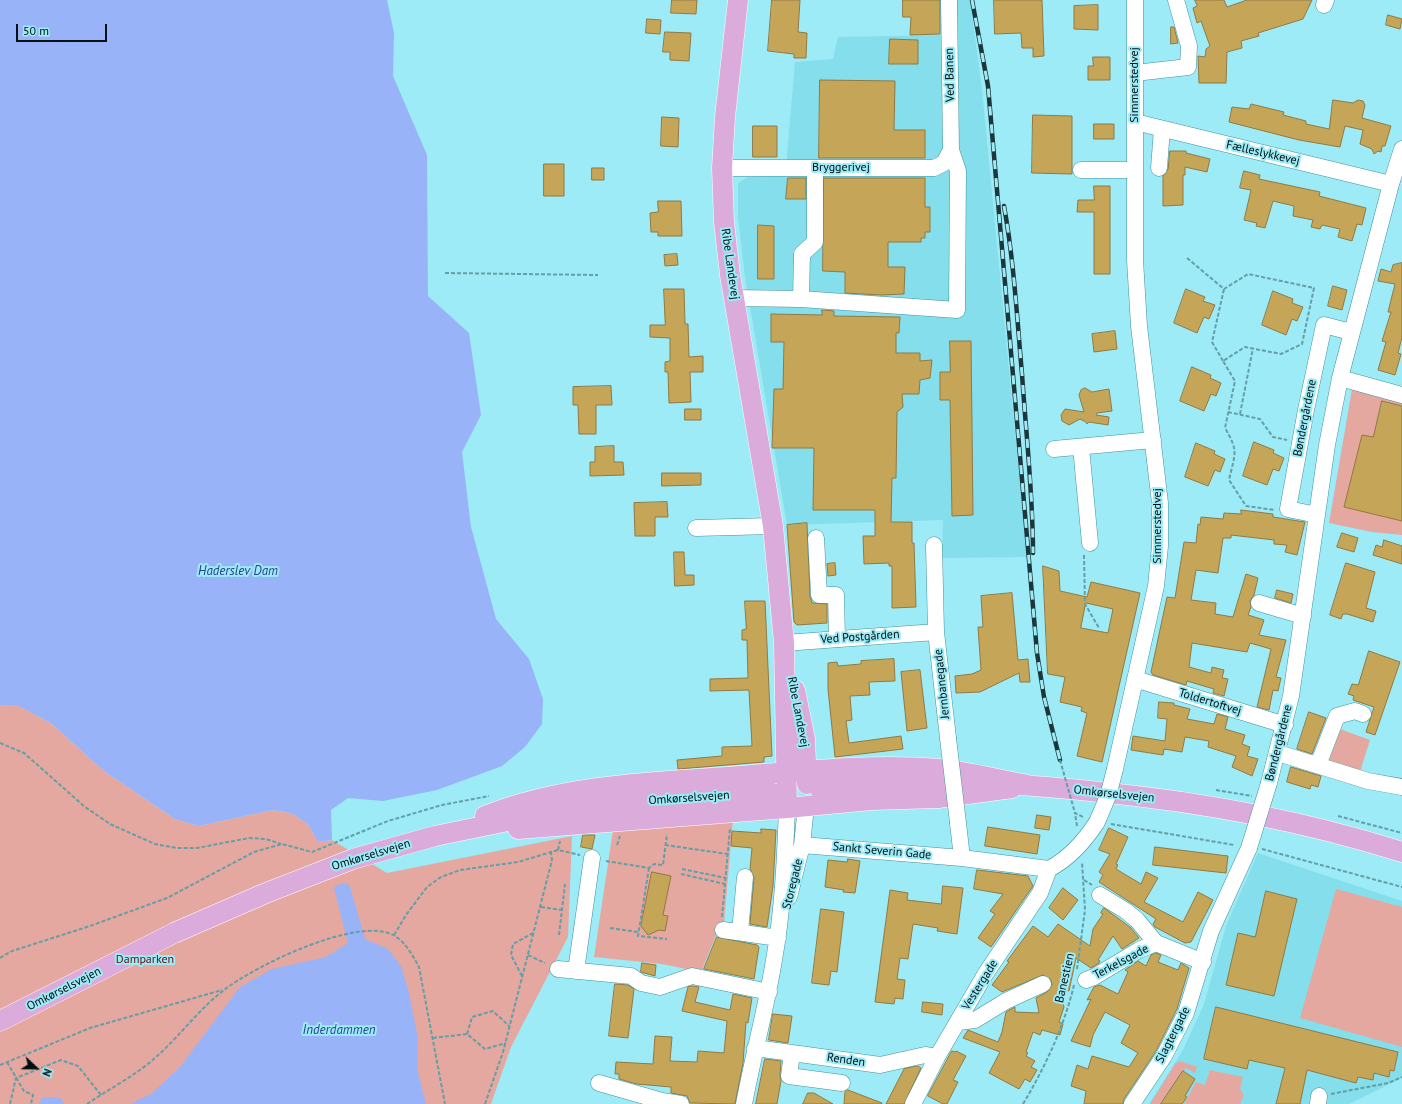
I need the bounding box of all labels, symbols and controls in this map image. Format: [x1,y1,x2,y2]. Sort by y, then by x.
scale bar [18,16,109,42]
text: 50 m [23,23,49,38]
street label: Simmerstedvej [1128,47,1142,123]
street label: Ved Banen [942,48,958,102]
street label: Fælleslykkevej [1225,138,1301,168]
street label: Bryggerivej [812,161,870,175]
street label: Ribe Landevej [718,227,742,301]
street label: Bøndergårdene [1290,378,1320,458]
street label: Simmerstedvej [1151,488,1165,564]
water label: Haderslev Dam [198,563,278,579]
street label: Ved Postgården [820,627,900,647]
street label: Jernbanegade [931,648,953,720]
street label: Ribe Landevej [784,675,812,749]
street label: Toldertoftvej [1177,686,1243,718]
street label: Bøndergårdene [1263,703,1295,783]
street label: Omkørselsvejen [1073,783,1155,805]
street label: Omkørselsvejen [648,788,730,808]
street label: Omkørselsvejen [330,836,412,874]
street label: Sankt Severin Gade [832,840,932,862]
street label: Storegade [780,857,806,911]
street label: Terkelsgade [1091,941,1151,983]
street label: Banestien [1052,952,1078,1004]
park label: Damparken [116,953,174,967]
street label: Vestergade [959,957,1001,1013]
street label: Omkørselsvejen [24,964,104,1014]
street label: Slagtergade [1153,1004,1193,1066]
water label: Inderdammen [303,1022,375,1038]
north arrow [16,1048,56,1088]
street label: Renden [826,1050,866,1070]
text: N [39,1067,55,1078]

